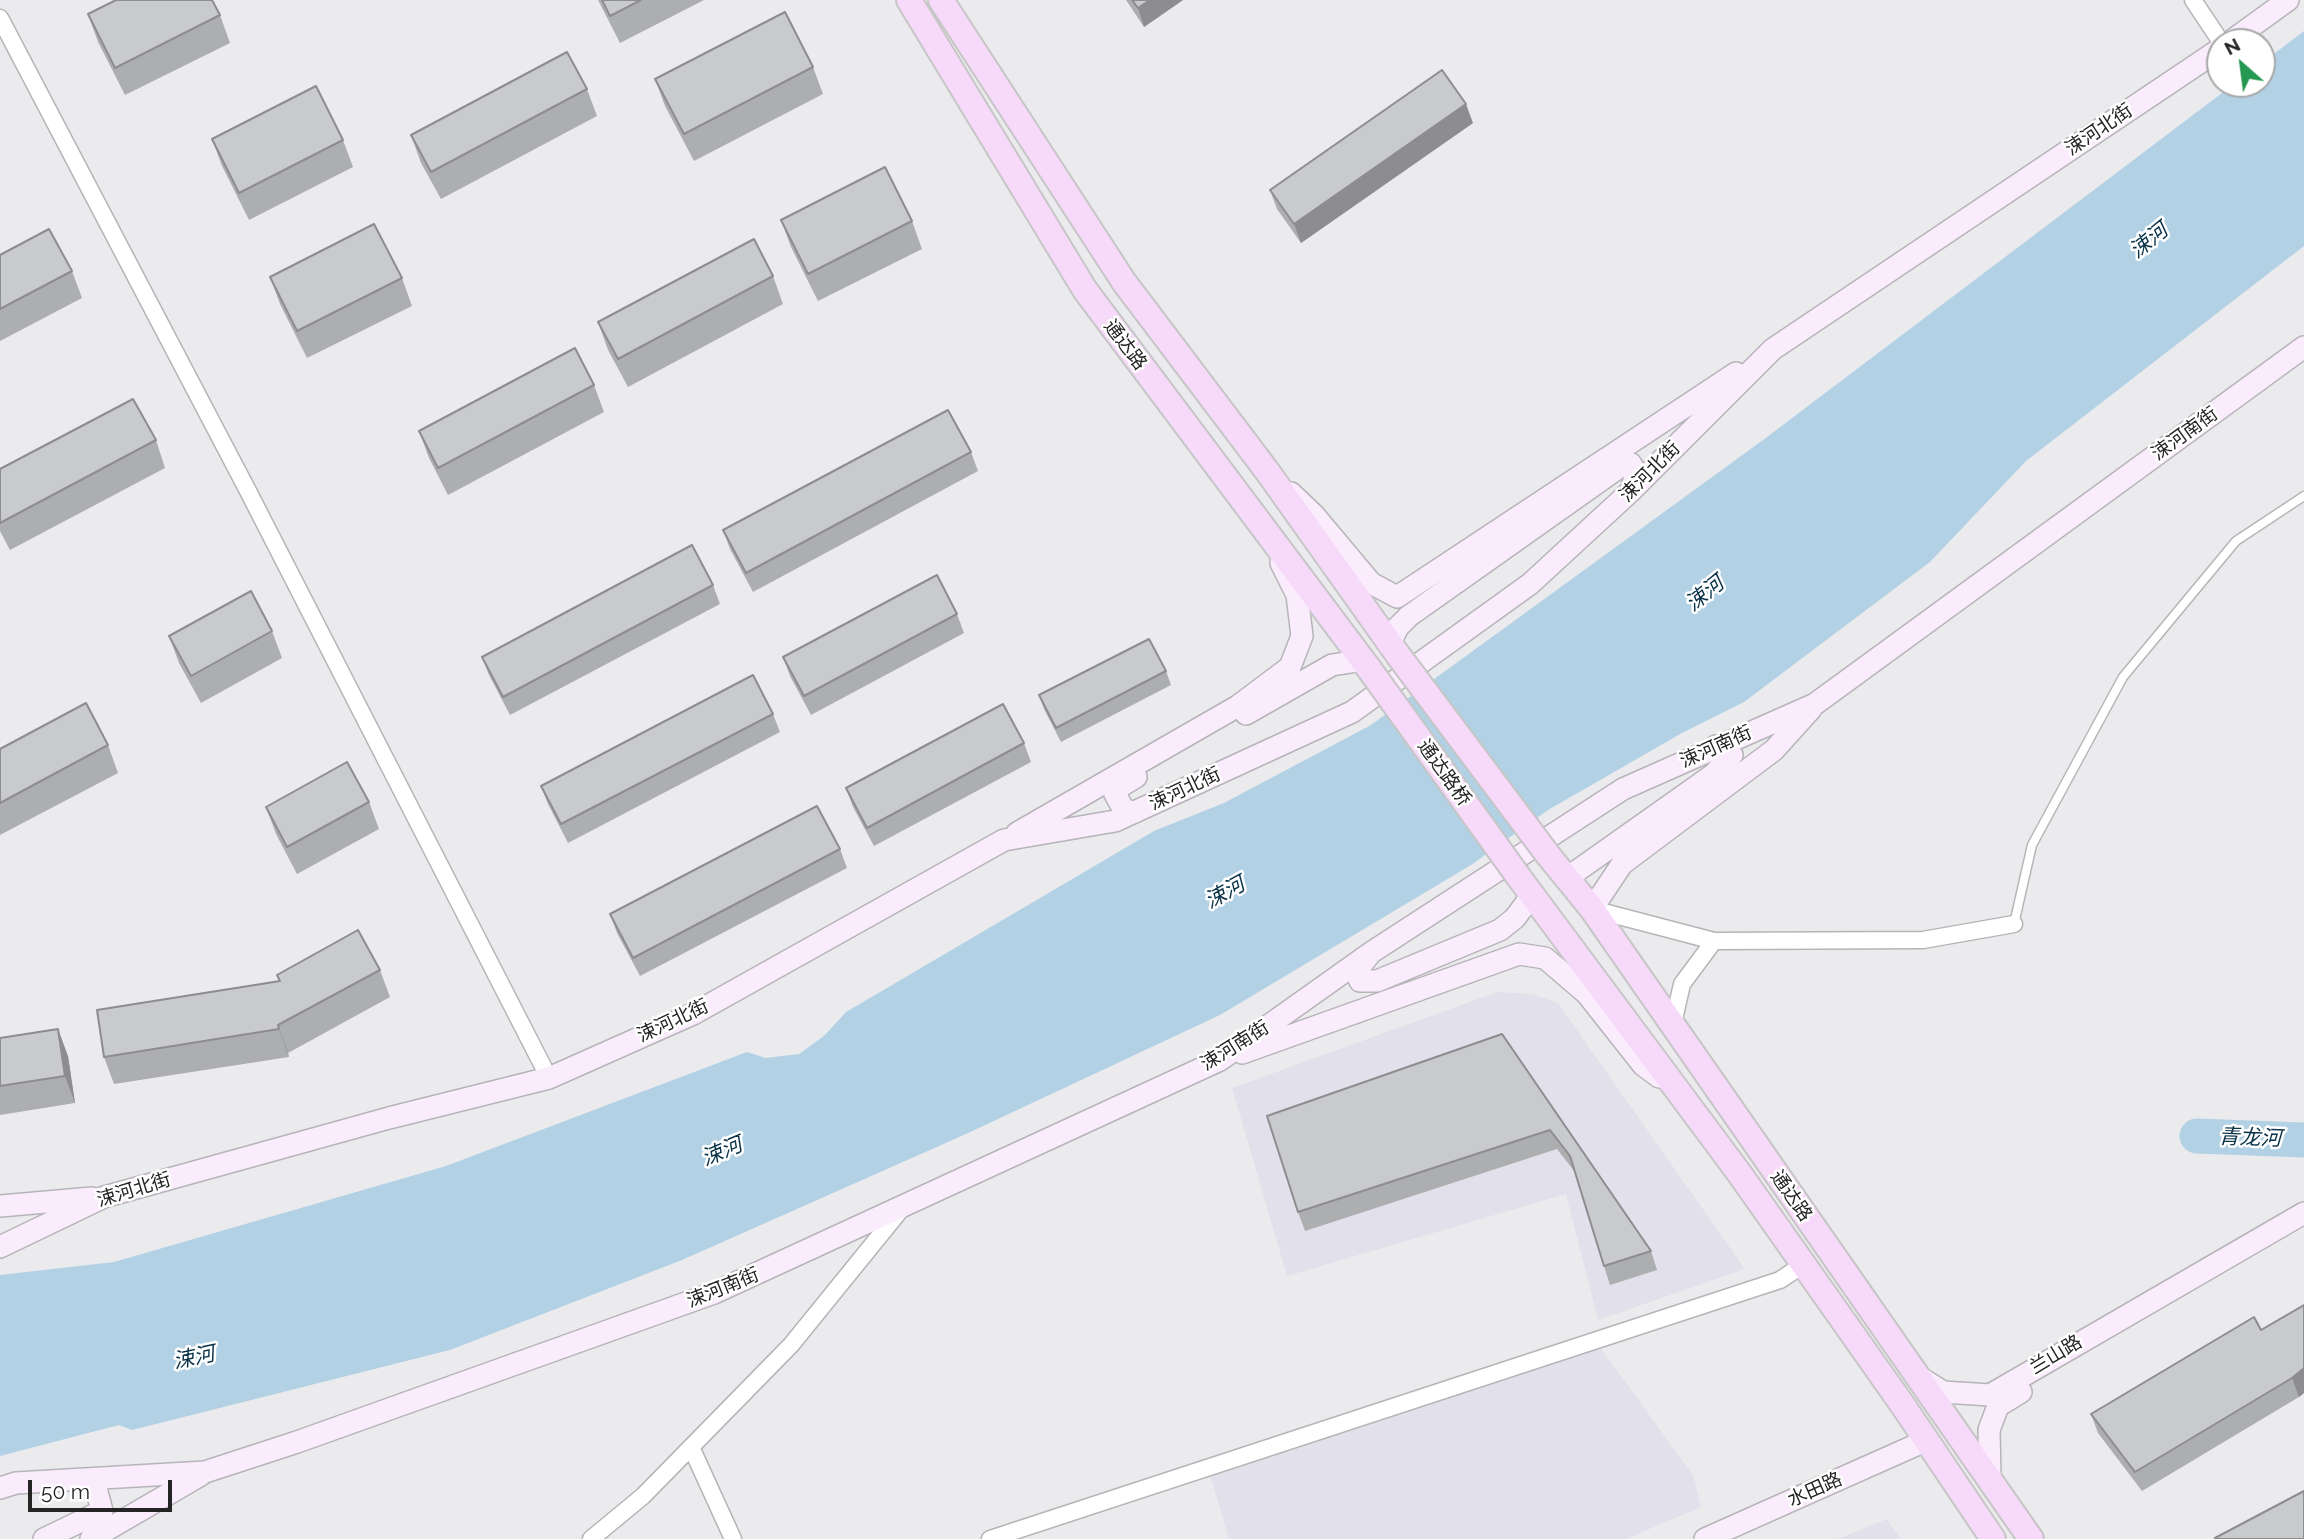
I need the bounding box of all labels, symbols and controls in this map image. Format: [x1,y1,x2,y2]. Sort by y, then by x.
north arrow [2206,28,2276,98]
text: N [2221,33,2244,59]
street label: 涑河北街 [2061,99,2137,161]
water label: 涑河 [2125,218,2173,264]
street label: 通达路 [1099,315,1151,375]
street label: 涑河南街 [2148,402,2222,466]
street label: 涑河北街 [1615,437,1685,507]
water label: 涑河 [1681,571,1729,617]
street label: 涑河南街 [1677,721,1755,773]
street label: 通达路桥 [1412,736,1476,810]
street label: 涑河北街 [1146,763,1224,815]
water label: 涑河 [1201,872,1249,914]
street label: 涑河北街 [634,995,712,1047]
street label: 涑河南街 [1197,1016,1273,1076]
water label: 青龙河 [2218,1124,2282,1152]
water label: 涑河 [698,1132,746,1172]
street label: 通达路 [1765,1166,1817,1226]
street label: 涑河北街 [94,1168,174,1212]
street label: 涑河南街 [683,1263,763,1313]
street label: 兰山路 [2026,1331,2086,1379]
water label: 涑河 [171,1341,217,1375]
scale bar [32,1466,175,1510]
street label: 水田路 [1784,1468,1846,1512]
text: 50 m [41,1479,90,1504]

